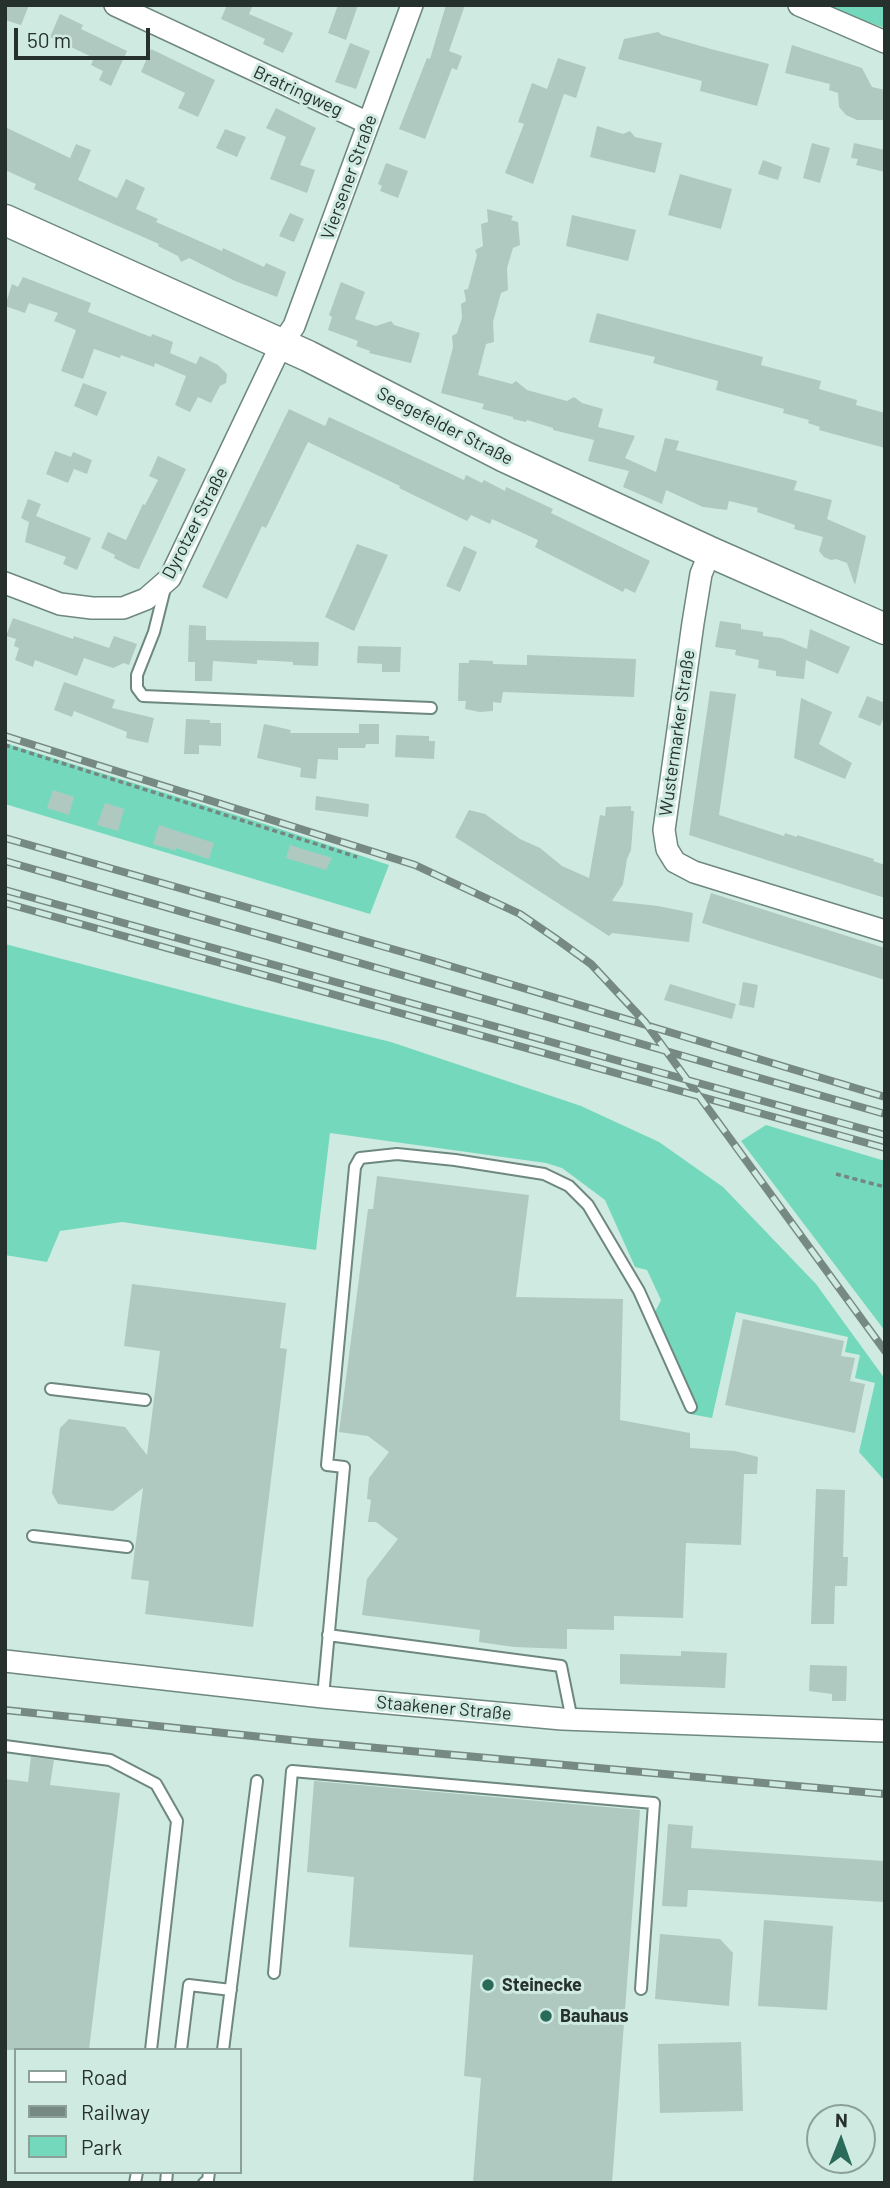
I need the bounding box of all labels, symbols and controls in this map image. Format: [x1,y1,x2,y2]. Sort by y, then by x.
scale bar [18,14,154,58]
text: 50 m [27,27,71,52]
street label: Bratringweg [250,61,346,121]
street label: Viersener Straße [316,112,382,242]
street label: Seegefelder Straße [373,382,517,470]
street label: Dyrotzer Straße [158,464,232,582]
street label: Wustermarker Straße [655,648,699,818]
street label: Staakener Straße [376,1691,512,1725]
place label: Steinecke [502,1974,582,1996]
marker: Steinecke [480,1977,496,1993]
place label: Bauhaus [560,2005,629,2027]
marker: Bauhaus [538,2008,554,2024]
legend [14,2048,242,2174]
text: Road [81,2064,127,2089]
text: Railway [81,2099,150,2124]
north arrow [806,2104,876,2174]
text: N [835,2108,848,2131]
text: Park [81,2134,122,2159]

